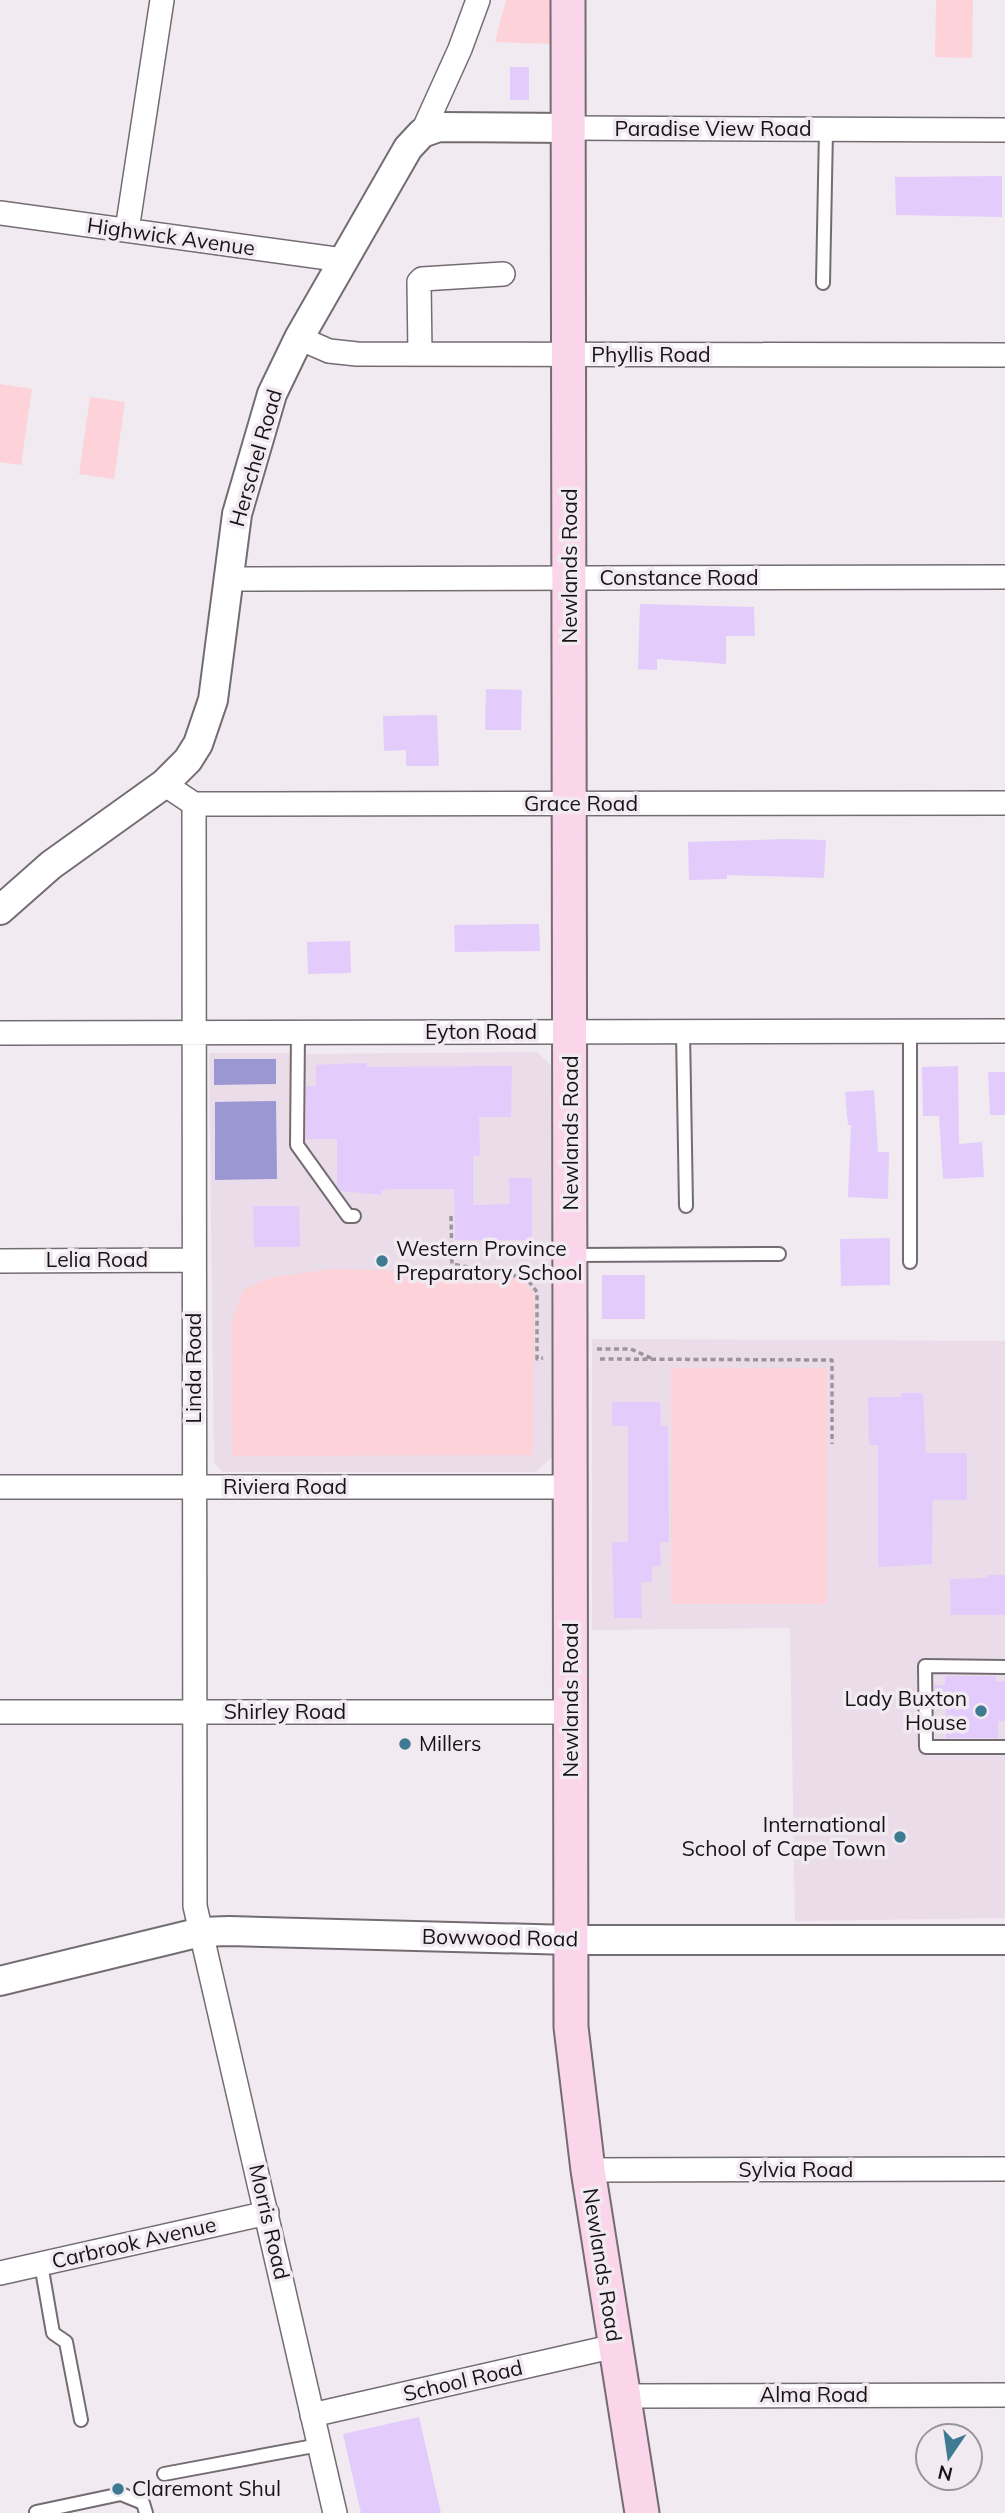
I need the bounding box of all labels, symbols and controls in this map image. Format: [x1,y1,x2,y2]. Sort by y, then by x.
street label: Paradise View Road [615,115,811,141]
street label: Highwick Avenue [86,211,257,261]
street label: Phyllis Road [591,341,711,367]
street label: Herschel Road [223,386,287,529]
street label: Newlands Road [556,488,582,644]
street label: Constance Road [599,564,759,590]
street label: Grace Road [524,790,638,816]
street label: Eyton Road [425,1018,537,1044]
street label: Newlands Road [557,1055,583,1211]
place label: Western Province Preparatory School [396,1235,583,1285]
street label: Lelia Road [46,1246,148,1272]
marker: Western Province Preparatory School [374,1253,390,1269]
street label: Linda Road [180,1313,206,1423]
street label: Riviera Road [223,1473,347,1499]
street label: Newlands Road [557,1622,583,1778]
place label: Lady Buxton House [845,1685,967,1735]
street label: Shirley Road [224,1698,346,1724]
marker: Lady Buxton House [973,1703,989,1719]
place label: Millers [419,1730,481,1756]
marker: Millers [397,1736,413,1752]
place label: International School of Cape Town [682,1811,886,1861]
marker: International School of Cape Town [892,1829,908,1845]
street label: Bowwood Road [422,1923,578,1951]
street label: Sylvia Road [739,2156,853,2182]
street label: Morris Road [244,2162,296,2282]
street label: Newlands Road [578,2186,628,2343]
street label: Carbrook Avenue [49,2210,218,2274]
street label: School Road [401,2354,525,2406]
street label: Alma Road [760,2381,868,2407]
north arrow [914,2422,984,2492]
text: N [935,2460,955,2487]
place label: Claremont Shul [132,2475,281,2501]
marker: Claremont Shul [110,2481,126,2497]

